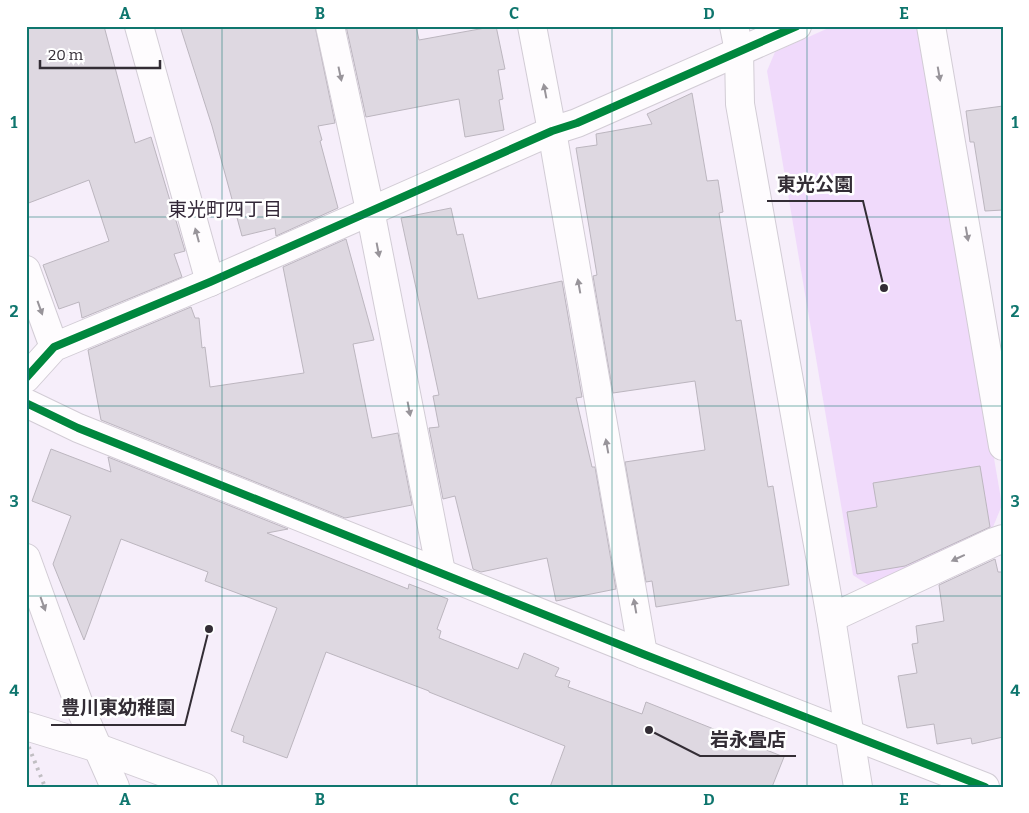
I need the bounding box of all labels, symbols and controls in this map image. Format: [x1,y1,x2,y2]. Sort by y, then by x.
text: A [119,4,131,23]
text: B [315,4,325,23]
text: C [509,4,519,23]
text: D [703,4,715,23]
text: E [899,4,909,23]
scale bar [40,38,160,70]
text: 20 m [48,46,84,64]
one-way arrow [336,66,344,81]
one-way arrow [936,67,944,83]
one-way arrow [540,83,548,99]
text: 1 [11,113,18,132]
text: 1 [1012,113,1019,132]
callout: 東光公園 [767,167,863,201]
text: 東光公園 [777,173,853,196]
district label: 東光町四丁目 [168,198,282,221]
one-way arrow [192,227,200,242]
one-way arrow [963,227,971,243]
one-way arrow [374,242,382,258]
one-way arrow [575,277,583,293]
one-way arrow [37,301,44,316]
text: 2 [9,302,19,321]
text: 2 [1010,302,1020,321]
one-way arrow [405,402,413,417]
one-way arrow [603,437,611,453]
text: 3 [9,492,19,511]
text: 3 [1010,492,1020,511]
one-way arrow [951,555,965,563]
one-way arrow [40,597,47,612]
one-way arrow [631,597,639,613]
text: 4 [9,681,19,700]
text: 4 [1010,681,1020,700]
callout: 豊川東幼稚園 [51,691,185,725]
text: 豊川東幼稚園 [61,696,175,719]
callout: 岩永畳店 [700,722,796,756]
text: 岩永畳店 [710,728,786,751]
text: A [119,790,131,809]
text: B [315,790,325,809]
text: C [509,790,519,809]
text: D [703,790,715,809]
text: E [899,790,909,809]

